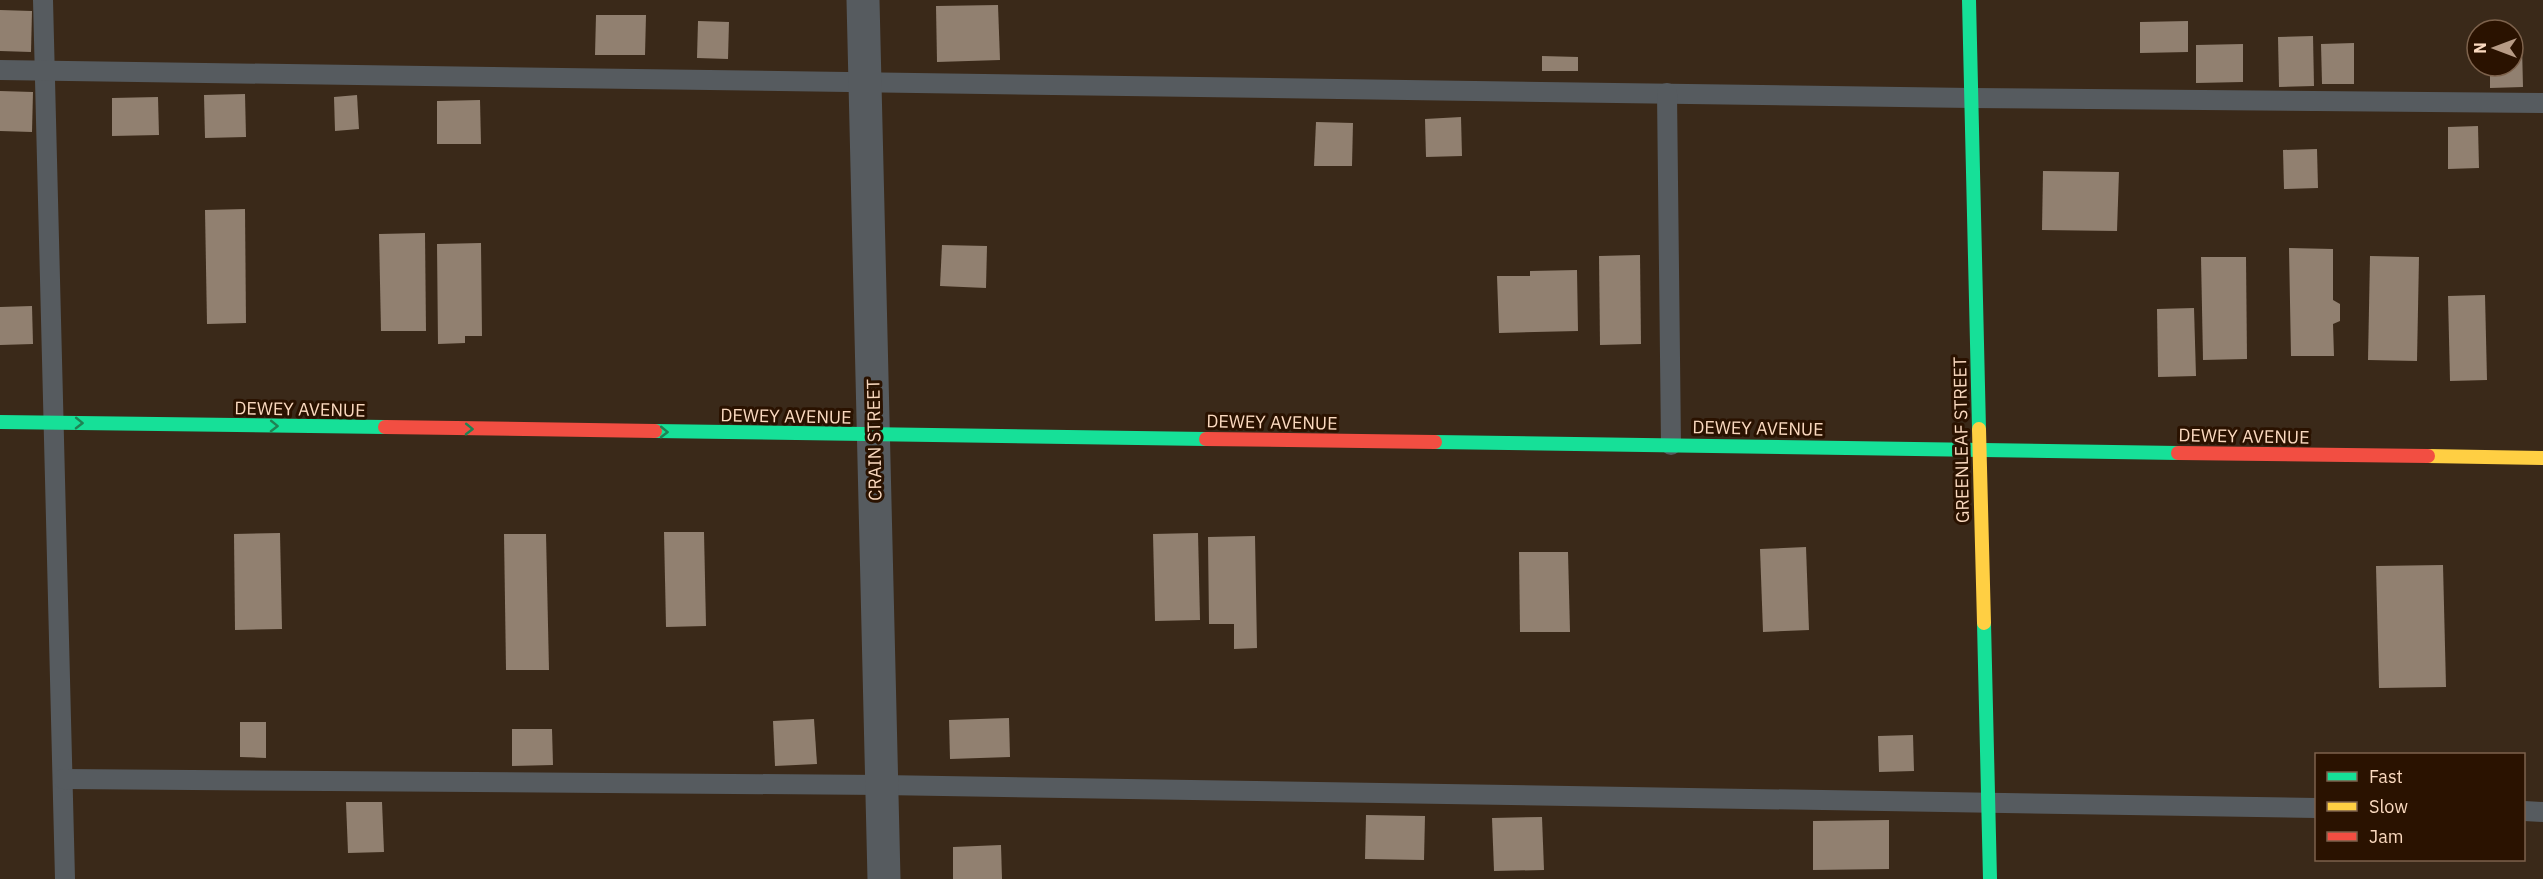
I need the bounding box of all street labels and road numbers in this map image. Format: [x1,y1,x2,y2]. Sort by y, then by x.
street label: GREENLEAF STREET [1948,357,1974,523]
street label: CRAIN STREET [861,379,887,501]
street label: DEWEY AVENUE [234,396,366,422]
street label: DEWEY AVENUE [720,403,852,429]
street label: DEWEY AVENUE [1206,409,1338,435]
street label: DEWEY AVENUE [1692,415,1824,441]
street label: DEWEY AVENUE [2178,423,2310,449]

